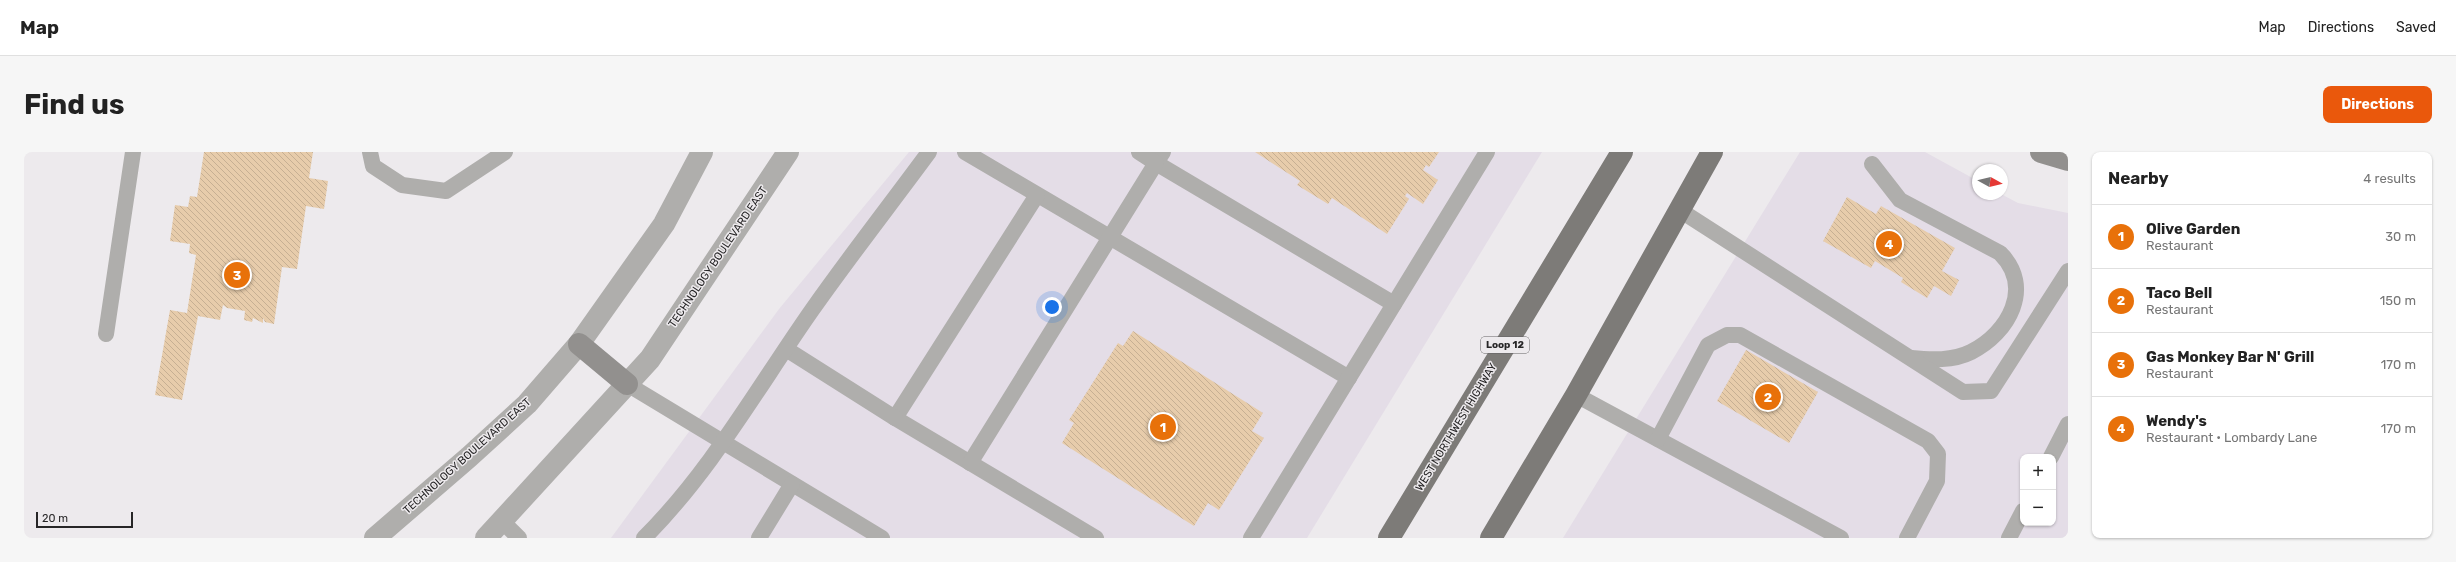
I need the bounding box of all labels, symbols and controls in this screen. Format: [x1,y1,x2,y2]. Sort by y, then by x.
text: Map [20,16,59,39]
text: Map [2259,19,2286,36]
text: Directions [2308,19,2374,36]
text: Saved [2396,19,2436,36]
button: Directions [2323,86,2432,123]
text: Find us [24,88,124,121]
north arrow [1972,164,2008,200]
text: Nearby [2108,168,2169,188]
text: 4 results [2363,171,2416,186]
street label: TECHNOLOGY BOULEVARD EAST [666,183,771,330]
text: Olive Garden [2146,220,2240,238]
pin: 4 [1876,229,1902,259]
text: 1 [2118,229,2124,244]
text: 30 m [2385,229,2416,244]
text: Restaurant [2146,238,2213,253]
pin: 3 [224,260,250,290]
text: Taco Bell [2146,284,2212,302]
text: 2 [2117,293,2125,308]
text: 150 m [2380,293,2416,308]
your location [1042,297,1062,317]
text: Restaurant [2146,302,2213,317]
road number: Loop 12 [1481,337,1529,353]
text: Gas Monkey Bar N' Grill [2146,348,2314,366]
text: 3 [2117,357,2125,372]
text: 170 m [2381,357,2416,372]
street label: WEST NORTHWEST HIGHWAY [1413,361,1499,493]
text: Restaurant [2146,366,2213,381]
pin: 2 [1755,382,1781,412]
street label: TECHNOLOGY BOULEVARD EAST [400,395,534,517]
pin: 1 [1150,412,1176,442]
text: Wendy's [2146,412,2207,430]
text: 4 [2117,421,2125,436]
text: 170 m [2381,421,2416,436]
text: Restaurant · Lombardy Lane [2146,430,2317,445]
map controls [2020,454,2056,526]
button: + [2020,454,2056,490]
button: − [2020,490,2056,526]
scale bar [36,510,133,529]
text: 20 m [42,512,68,525]

